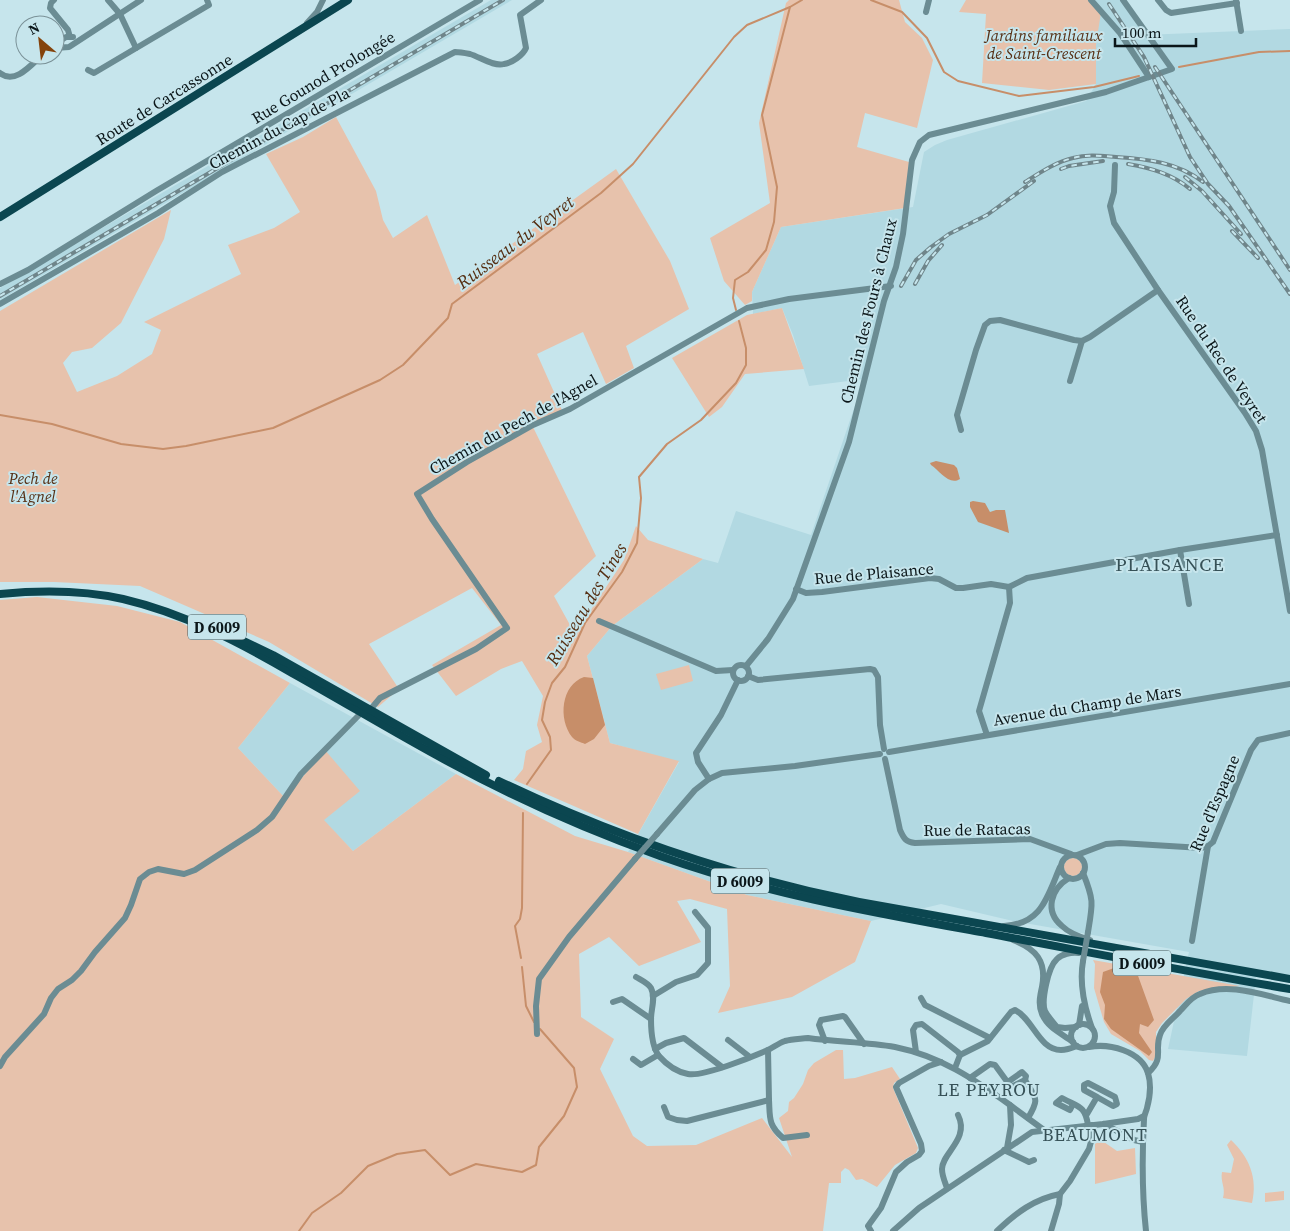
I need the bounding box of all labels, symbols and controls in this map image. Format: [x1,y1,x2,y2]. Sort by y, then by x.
north arrow [15,15,65,65]
scale bar [1115,15,1196,47]
text: N [25,17,43,40]
text: 100 m [1122,22,1162,43]
park label: Jardins familiaux de Saint-Crescent [984,24,1103,64]
street label: Rue Gounod Prolongée [247,25,399,129]
street label: Route de Carcassonne [92,48,236,150]
street label: Chemin du Cap de Pla [205,81,354,174]
water label: Ruisseau du Veyret [450,189,580,295]
street label: Chemin des Fours à Chaux [834,216,902,406]
street label: Rue du Rec de Veyret [1171,291,1273,428]
street label: Chemin du Pech de l'Agnel [425,368,601,479]
park label: Pech de l'Agnel [7,467,58,507]
water label: Ruisseau des Tines [539,538,633,671]
district label: PLAISANCE [1115,551,1225,577]
street label: Rue de Plaisance [813,557,935,589]
road number: D 6009 [188,614,246,640]
street label: Avenue du Champ de Mars [991,679,1183,731]
street label: Rue d'Espagne [1184,751,1244,855]
street label: Rue de Ratacas [923,817,1031,841]
road number: D 6009 [711,868,769,894]
road number: D 6009 [1113,950,1171,976]
district label: LE PEYROU [937,1077,1041,1102]
district label: BEAUMONT [1042,1122,1148,1147]

